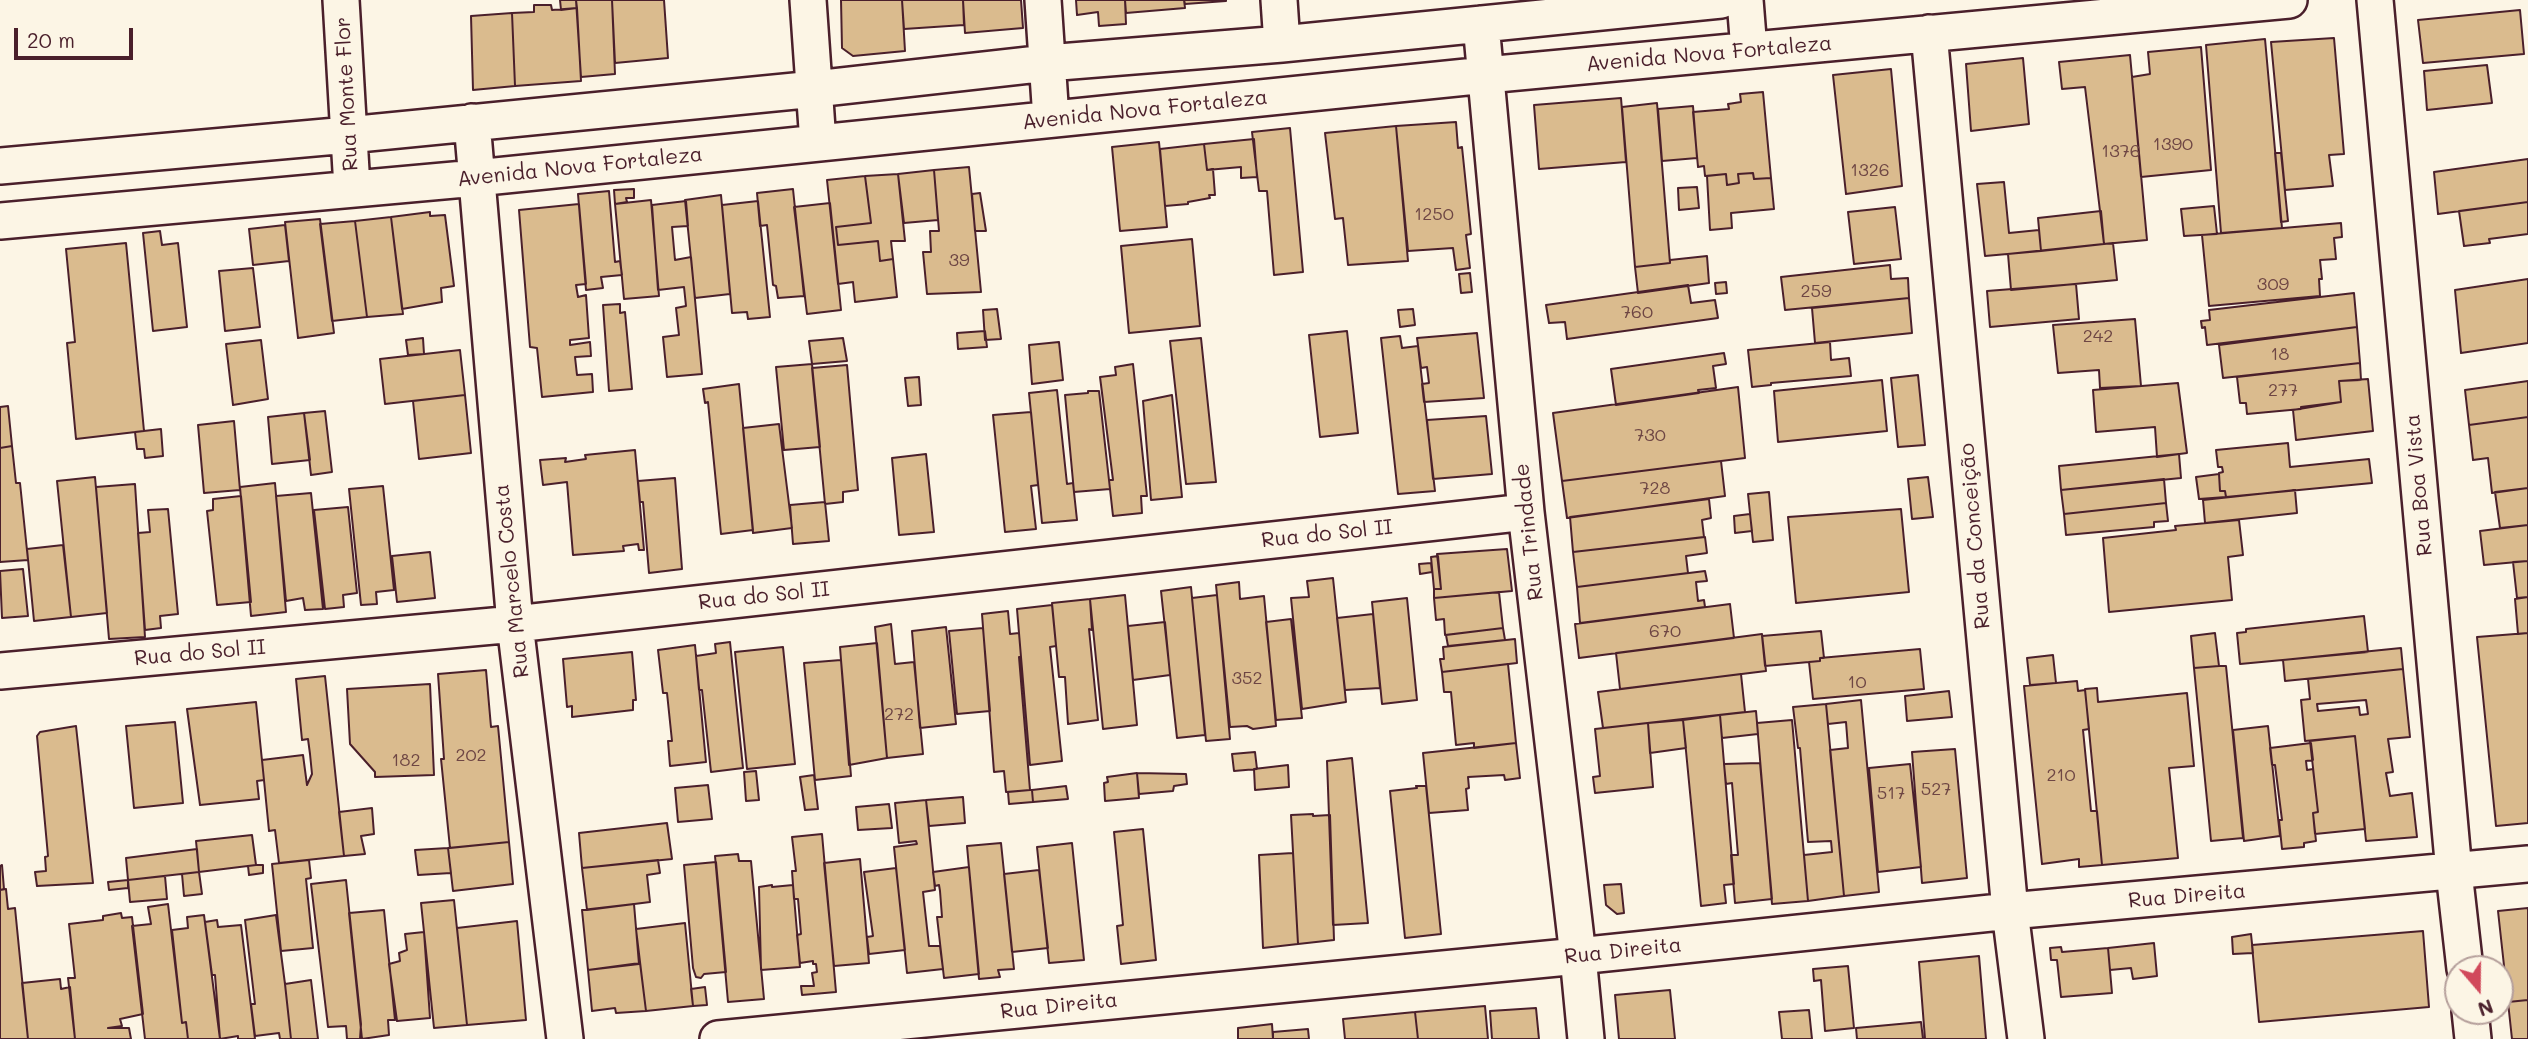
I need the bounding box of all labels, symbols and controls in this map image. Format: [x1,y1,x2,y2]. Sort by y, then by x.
scale bar [18,14,136,58]
street label: Rua Monte Flor [330,16,364,172]
text: 20 m [27,26,75,53]
street label: Avenida Nova Fortaleza [1585,31,1833,77]
street label: Avenida Nova Fortaleza [1021,85,1269,135]
house number: 1390 [2153,133,2193,155]
house number: 1376 [2101,140,2141,162]
street label: Avenida Nova Fortaleza [456,142,704,192]
house number: 1326 [1850,159,1890,181]
house number: 1250 [1414,203,1454,225]
house number: 39 [948,249,970,271]
house number: 309 [2257,273,2289,295]
house number: 259 [1800,280,1832,302]
house number: 760 [1621,301,1653,323]
house number: 242 [2083,325,2113,347]
house number: 18 [2271,343,2289,365]
house number: 277 [2268,379,2298,401]
street label: Rua Boa Vista [2400,413,2438,557]
house number: 730 [1634,424,1666,446]
street label: Rua da Conceição [1954,442,1996,630]
street label: Rua Trindade [1509,462,1549,602]
house number: 728 [1640,477,1670,499]
street label: Rua Marcelo Costa [489,483,535,679]
street label: Rua do Sol II [1260,515,1394,553]
street label: Rua do Sol II [697,577,831,615]
house number: 670 [1649,620,1681,642]
street label: Rua do Sol II [133,635,267,671]
house number: 352 [1231,667,1263,689]
house number: 10 [1847,671,1867,693]
house number: 272 [884,703,914,725]
house number: 202 [455,744,487,766]
house number: 182 [392,749,420,771]
house number: 210 [2046,764,2076,786]
house number: 527 [1921,778,1951,800]
house number: 517 [1877,782,1905,804]
street label: Rua Direita [2127,878,2247,914]
street label: Rua Direita [1563,932,1683,970]
north arrow [2444,955,2514,1025]
street label: Rua Direita [999,987,1119,1025]
text: N [2475,994,2497,1023]

